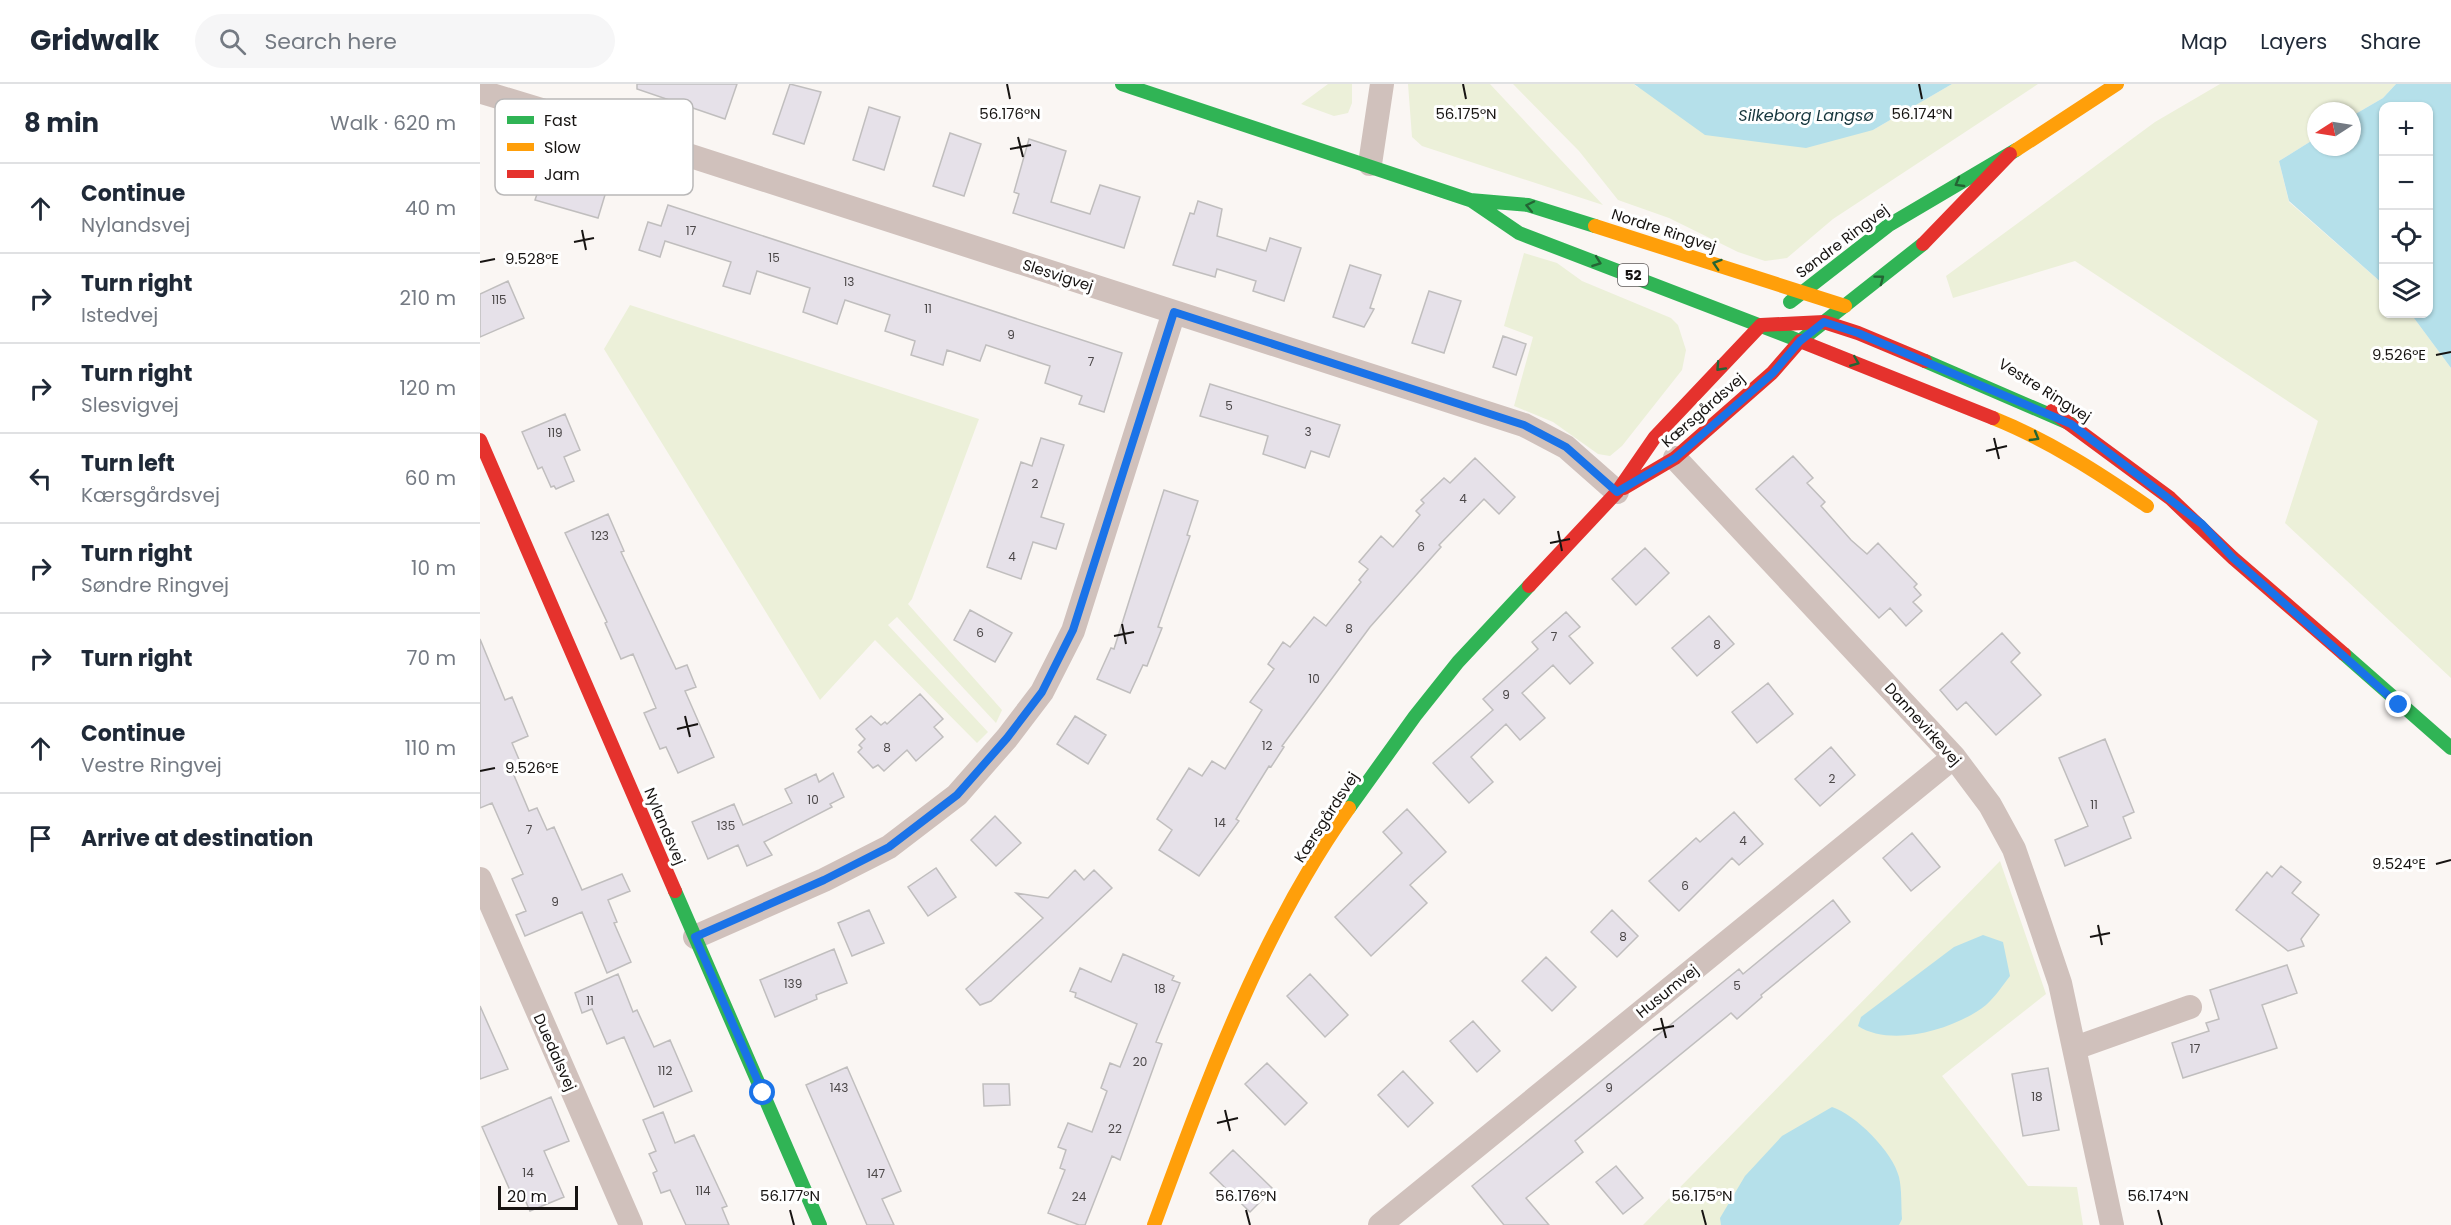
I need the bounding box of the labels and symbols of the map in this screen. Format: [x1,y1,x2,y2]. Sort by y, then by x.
legend [495,99,693,195]
north arrow [2307,102,2361,156]
text: 56.176°N [979,103,1041,124]
text: 56.175°N [1435,103,1497,124]
text: 56.174°N [1891,103,1953,124]
water label: Silkeborg Langsø [1738,104,1874,127]
text: Fast [544,109,577,132]
text: Slow [544,136,581,159]
text: Jam [544,163,580,186]
one-way arrow [1955,176,1966,188]
street label: Søndre Ringvej [1791,199,1893,283]
one-way arrow [1525,201,1535,214]
street label: Nordre Ringvej [1609,203,1719,257]
house number: 17 [686,222,697,239]
text: 9.528°E [505,248,559,269]
house number: 15 [768,249,780,266]
street label: Slesvigvej [1020,254,1096,296]
one-way arrow [1591,255,1602,267]
one-way arrow [1712,259,1723,271]
road number: 52 [1618,264,1648,286]
house number: 13 [844,273,854,290]
one-way arrow [1873,276,1884,287]
house number: 115 [491,291,507,308]
house number: 11 [924,300,932,317]
house number: 9 [1007,326,1015,343]
text: 9.526°E [2372,344,2426,365]
house number: 7 [1088,353,1095,370]
street label: Vestre Ringvej [1995,353,2095,427]
one-way arrow [1848,355,1859,367]
one-way arrow [1716,360,1727,371]
street label: Kærsgårdsvej [1657,368,1749,452]
house number: 5 [1225,397,1233,414]
house number: 3 [1304,423,1312,440]
house number: 119 [547,424,563,441]
one-way arrow [2029,429,2039,441]
house number: 2 [1032,475,1039,492]
house number: 4 [1459,490,1467,507]
house number: 123 [591,527,609,544]
house number: 6 [1417,538,1425,555]
house number: 4 [1008,548,1016,565]
house number: 8 [1345,620,1353,637]
house number: 6 [976,624,984,641]
house number: 7 [1551,628,1558,645]
house number: 8 [1713,636,1721,653]
house number: 10 [1308,670,1320,687]
street label: Dannevirkevej [1880,678,1966,770]
house number: 9 [1502,686,1510,703]
route end [2385,691,2411,717]
house number: 12 [1262,737,1272,754]
house number: 8 [883,739,891,756]
text: 9.526°E [505,757,559,778]
street label: Kærsgårdsvej [1289,768,1363,866]
house number: 2 [1829,770,1836,787]
street label: Nylandsvej [639,784,691,868]
house number: 10 [807,791,819,808]
house number: 11 [2090,796,2098,813]
house number: 14 [1214,814,1226,831]
house number: 135 [717,817,735,834]
house number: 7 [526,821,533,838]
house number: 4 [1739,832,1747,849]
text: 9.524°E [2372,853,2426,874]
house number: 6 [1681,877,1689,894]
house number: 9 [551,893,559,910]
house number: 8 [1619,928,1627,945]
street label: Husumvej [1632,959,1702,1023]
house number: 139 [784,975,802,992]
house number: 5 [1733,977,1741,994]
house number: 18 [1154,980,1166,997]
house number: 11 [586,992,594,1009]
street label: Duedalsvej [529,1010,581,1094]
house number: 17 [2190,1040,2201,1057]
house number: 20 [1133,1053,1147,1070]
house number: 112 [658,1062,672,1079]
route start [749,1079,775,1105]
house number: 143 [830,1079,848,1096]
house number: 9 [1605,1079,1613,1096]
house number: 18 [2031,1088,2043,1105]
house number: 22 [1108,1120,1122,1137]
house number: 14 [522,1164,534,1181]
house number: 147 [867,1165,885,1182]
house number: 114 [695,1182,711,1199]
scale bar [498,1183,578,1210]
text: 56.177°N [760,1185,820,1206]
text: 56.176°N [1215,1185,1277,1206]
text: 56.175°N [1671,1185,1733,1206]
text: 56.174°N [2127,1185,2189,1206]
house number: 24 [1072,1188,1087,1205]

